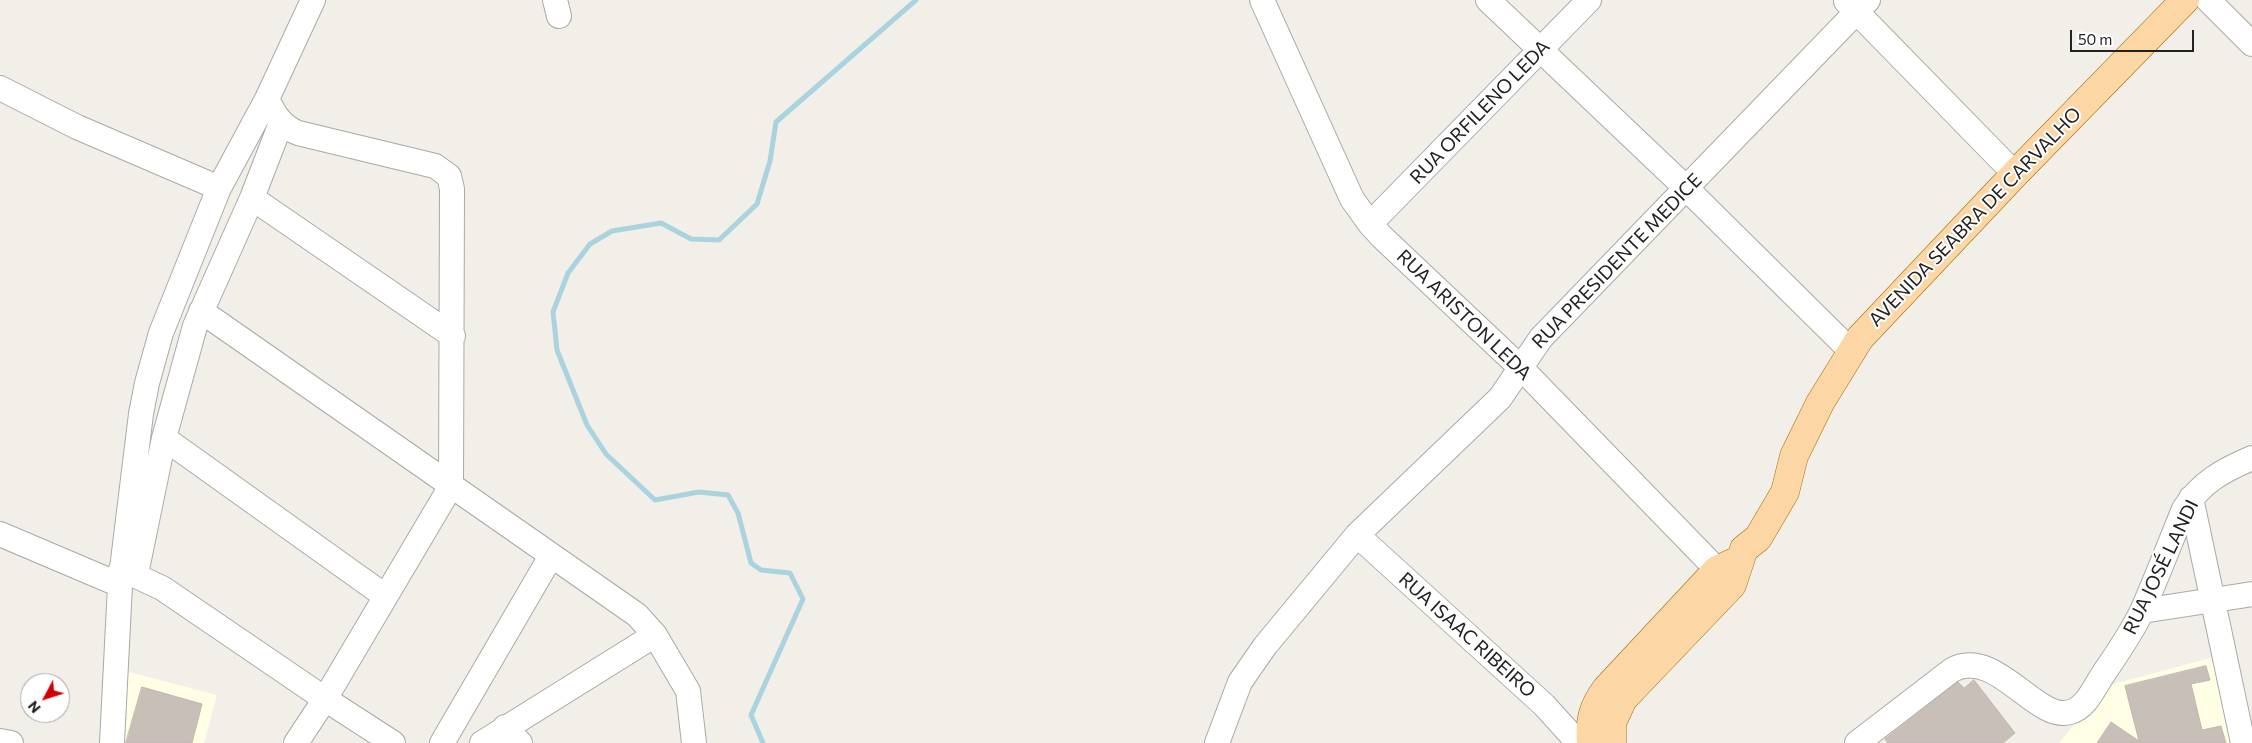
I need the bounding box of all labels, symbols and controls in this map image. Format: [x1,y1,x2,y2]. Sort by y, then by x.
scale bar [2072,20,2196,52]
text: 50 m [2078,30,2112,48]
street label: RUA ORFILENO LEDA [1405,35,1555,189]
street label: AVENIDA SEABRA DE CARVALHO [1864,103,2086,331]
street label: RUA PRESIDENTE MEDICE [1527,169,1707,353]
street label: RUA ARISTON LEDA [1392,245,1536,385]
street label: RUA JOSÉ LANDI [2119,496,2203,638]
street label: RUA ISAAC RIBEIRO [1394,568,1540,702]
north arrow [20,673,70,723]
text: N [24,698,44,717]

